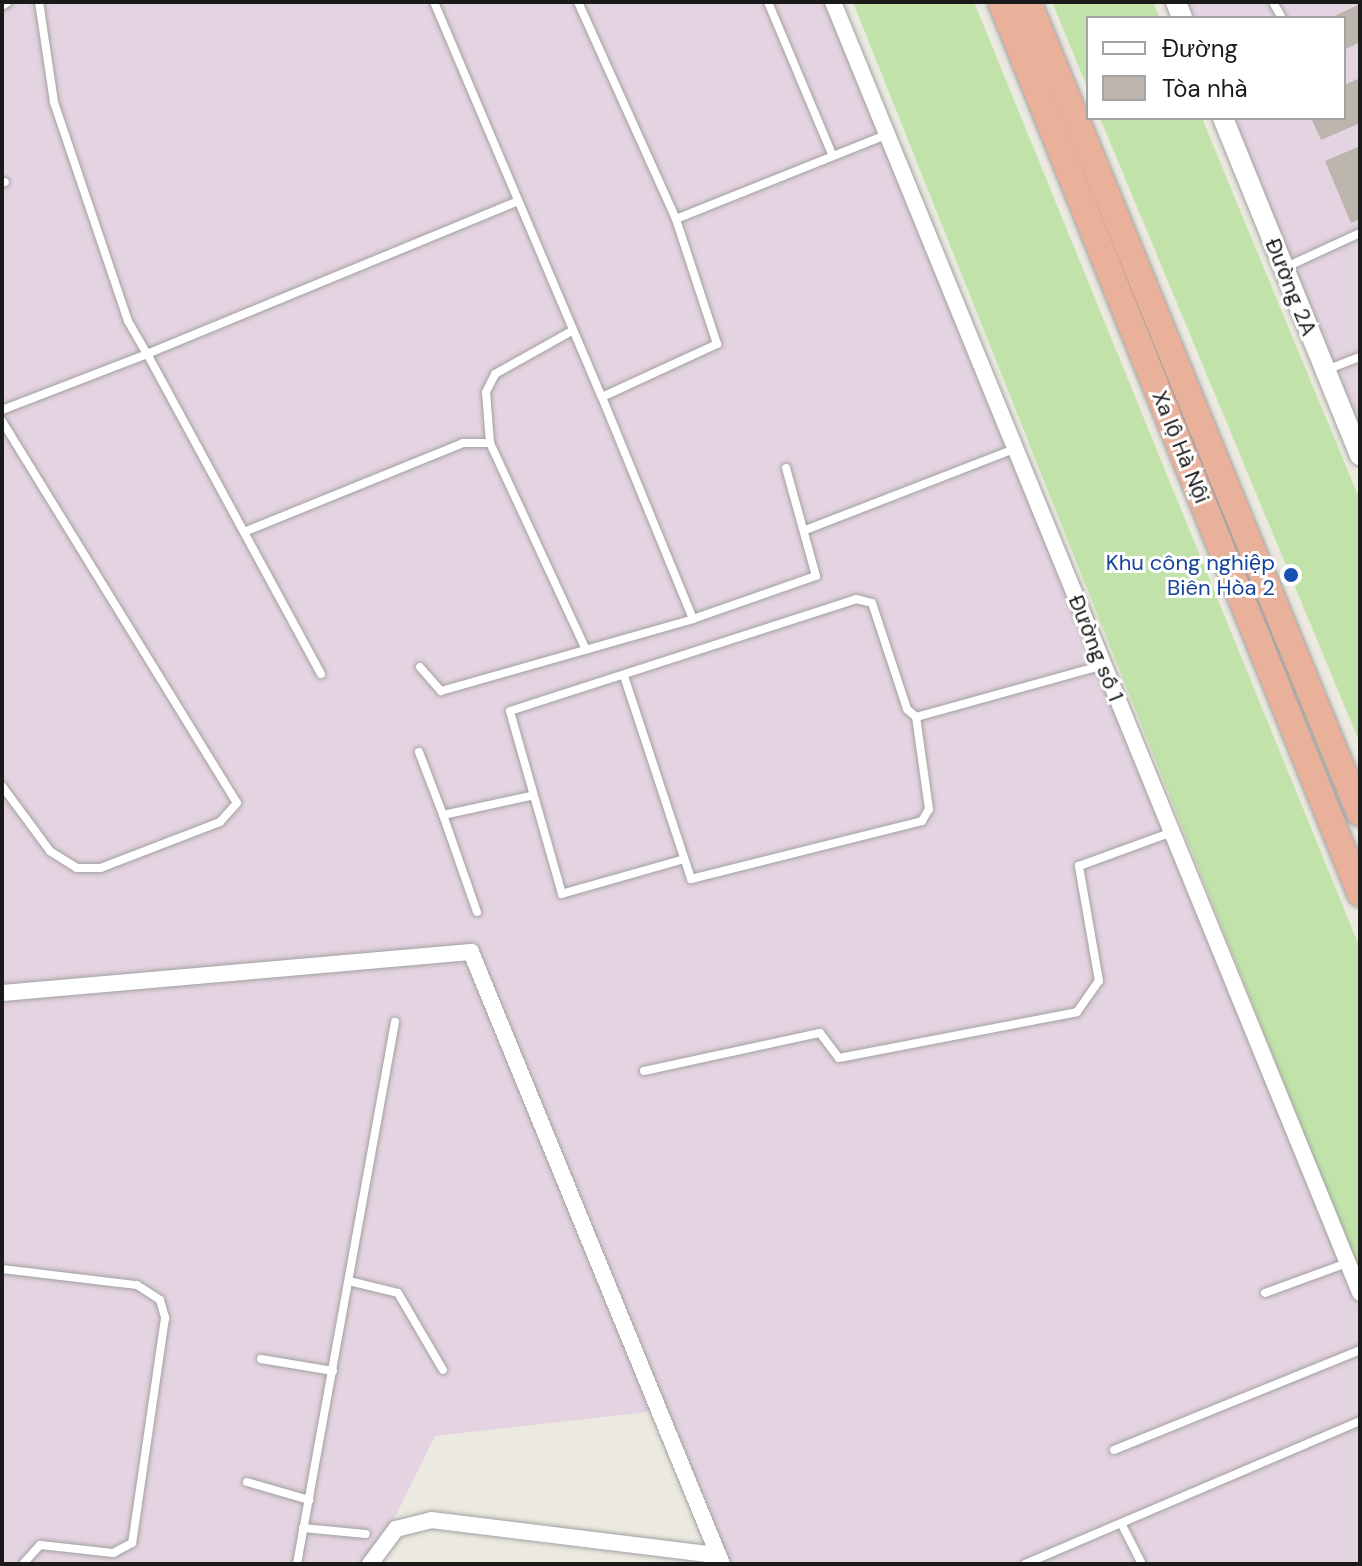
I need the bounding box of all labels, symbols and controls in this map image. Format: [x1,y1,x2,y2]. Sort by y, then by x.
legend [1086,16,1346,120]
text: Đường [1162,33,1238,64]
text: Tòa nhà [1162,73,1248,104]
street label: Đường 2A [1260,234,1322,340]
street label: Xa lộ Hà Nội [1146,387,1216,507]
place label: Khu công nghiệp Biên Hòa 2 [1106,549,1275,600]
marker: Khu công nghiệp Biên Hòa 2 [1282,566,1300,584]
street label: Đường số 1 [1063,591,1129,705]

